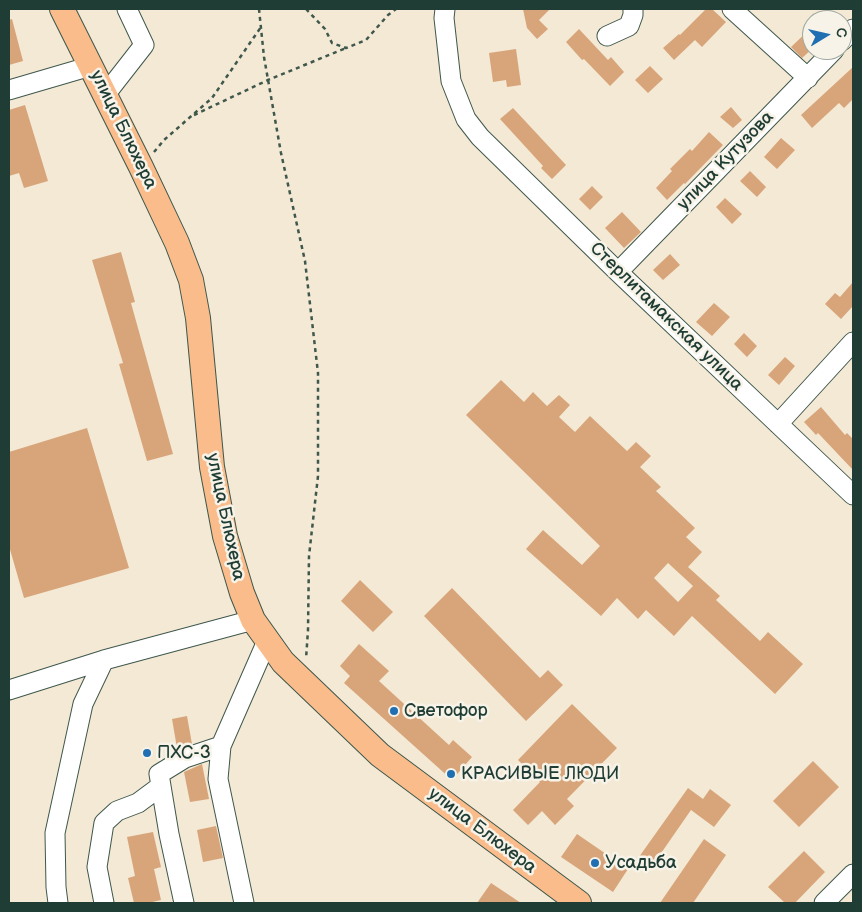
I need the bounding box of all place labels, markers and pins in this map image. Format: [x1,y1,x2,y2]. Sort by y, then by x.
place label: Светофор [404,700,488,722]
marker: Светофор [388,705,400,717]
place label: ПХС-3 [157,742,211,764]
marker: ПХС-3 [141,747,153,759]
place label: КРАСИВЫЕ ЛЮДИ [461,763,619,785]
marker: КРАСИВЫЕ ЛЮДИ [445,768,457,780]
place label: Усадьба [605,852,677,874]
marker: Усадьба [589,857,601,869]

